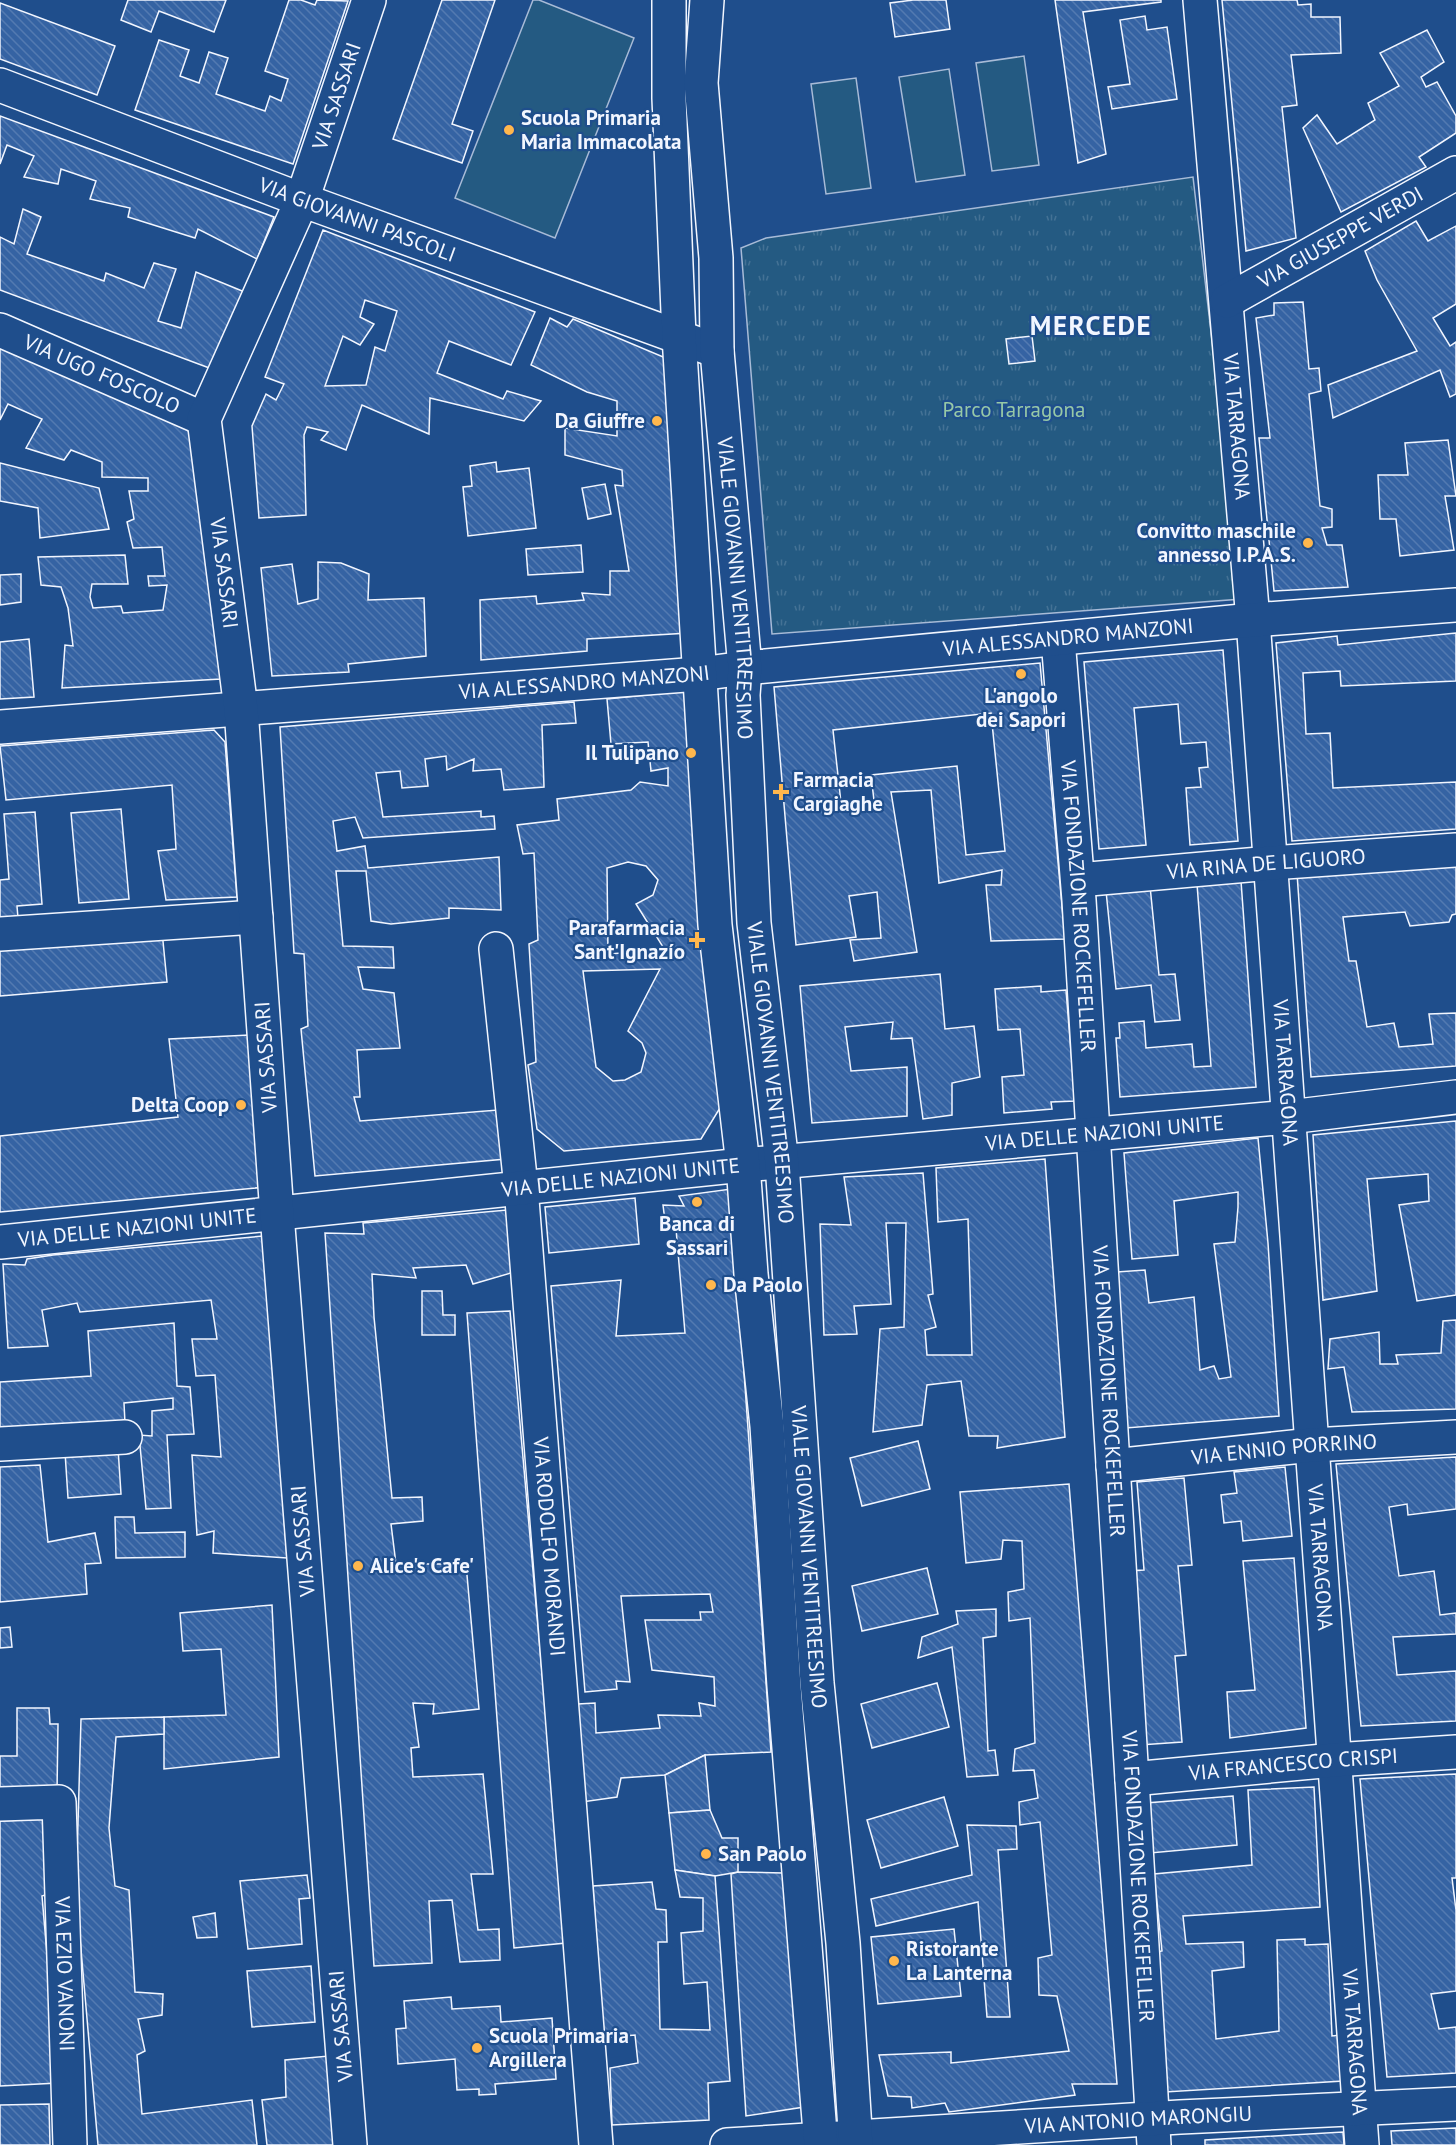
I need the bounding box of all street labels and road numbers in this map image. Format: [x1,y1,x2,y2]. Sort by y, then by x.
street label: VIA SASSARI [305,39,367,154]
street label: VIA GIOVANNI PASCOLI [254,171,460,268]
street label: VIA GIUSEPPE VERDI [1252,180,1428,295]
street label: VIA UGO FOSCOLO [19,328,184,420]
street label: VIA TARRAGONA [1217,351,1257,501]
street label: VIALE GIOVANNI VENTITREESIMO [712,435,759,740]
street label: VIA SASSARI [204,515,245,630]
street label: VIA ALESSANDRO MANZONI [941,612,1195,662]
street label: VIA ALESSANDRO MANZONI [457,659,711,705]
street label: VIA FONDAZIONE ROCKEFELLER [1055,758,1102,1053]
street label: VIA RINA DE LIGUORO [1165,842,1367,885]
street label: VIALE GIOVANNI VENTITREESIMO [741,919,800,1225]
street label: VIA TARRAGONA [1267,997,1305,1147]
street label: VIA SASSARI [248,1000,283,1115]
street label: VIA DELLE NAZIONI UNITE [983,1109,1225,1157]
street label: VIA DELLE NAZIONI UNITE [499,1151,741,1203]
street label: VIA DELLE NAZIONI UNITE [16,1202,258,1253]
street label: VIA FONDAZIONE ROCKEFELLER [1087,1244,1131,1538]
street label: VIALE GIOVANNI VENTITREESIMO [785,1404,833,1710]
street label: VIA ENNIO PORRINO [1189,1427,1378,1471]
street label: VIA RODOLFO MORANDI [528,1435,572,1657]
street label: VIA TARRAGONA [1302,1482,1339,1632]
street label: VIA SASSARI [284,1484,321,1599]
street label: VIA FONDAZIONE ROCKEFELLER [1116,1729,1161,2023]
street label: VIA FRANCESCO CRISPI [1187,1742,1399,1787]
street label: VIA EZIO VANONI [49,1895,81,2052]
street label: VIA TARRAGONA [1336,1967,1374,2117]
street label: VIA SASSARI [322,1969,359,2084]
street label: VIA ANTONIO MARONGIU [1023,2100,1253,2140]

